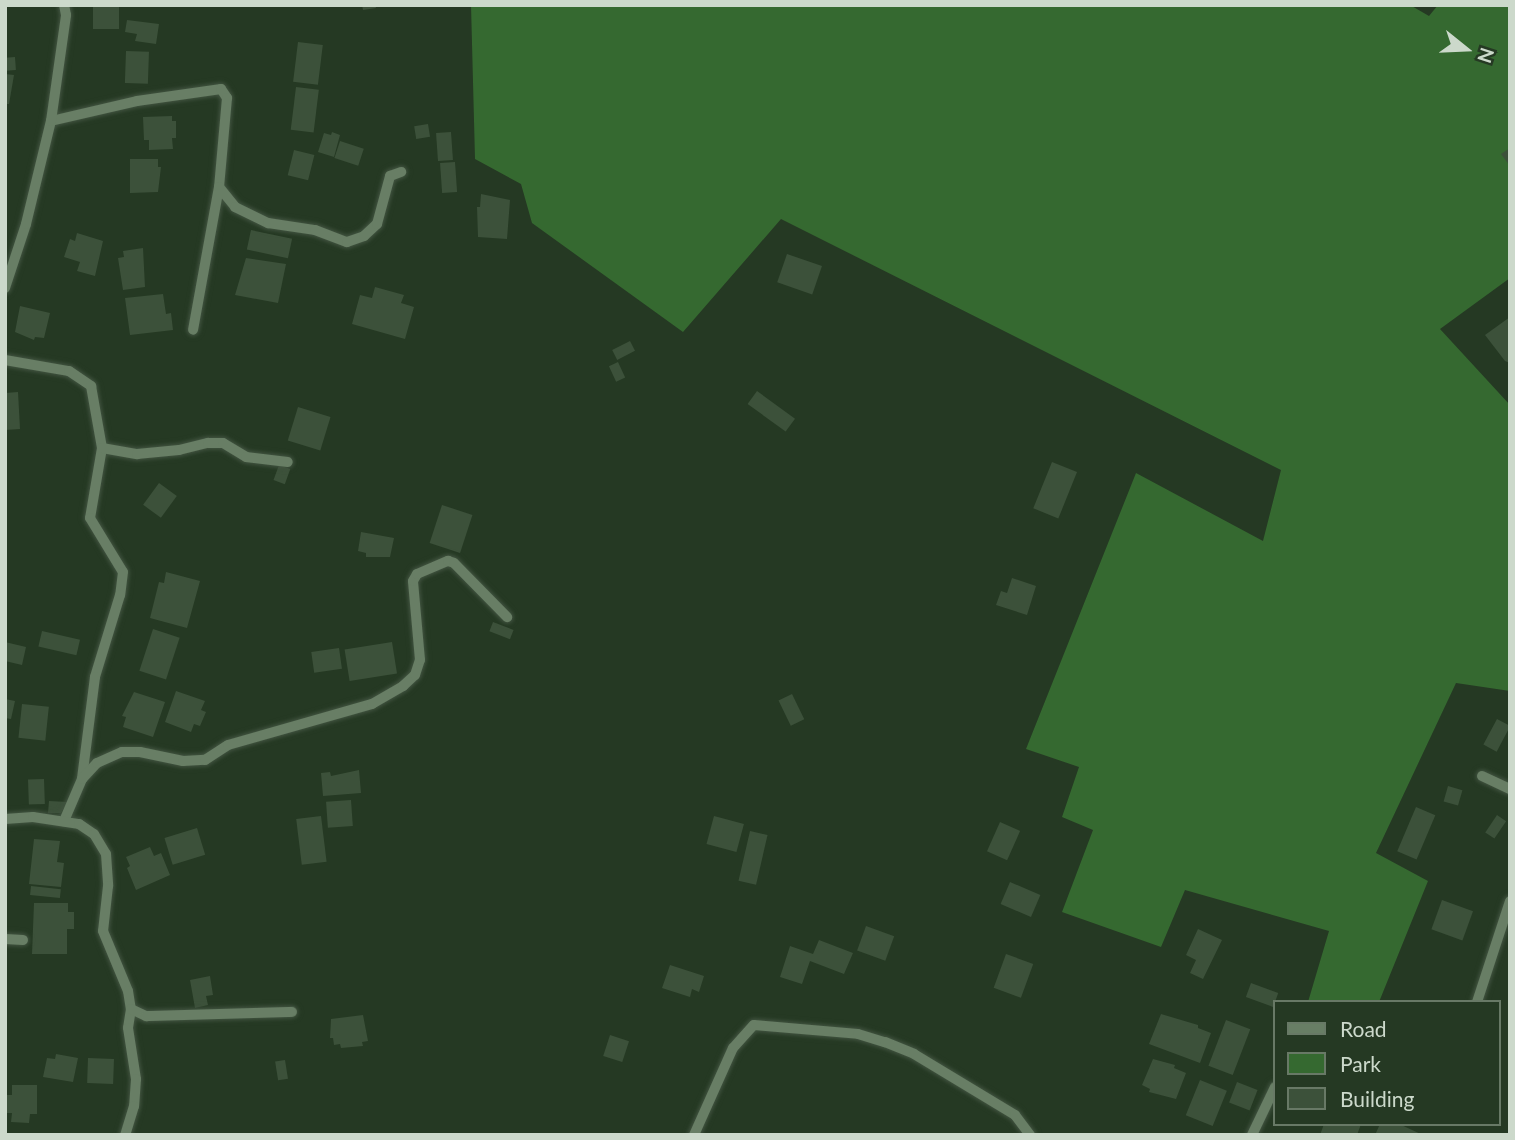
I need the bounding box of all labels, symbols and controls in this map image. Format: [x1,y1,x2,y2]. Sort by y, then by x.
north arrow [1431,14,1501,84]
text: N [1473,45,1500,66]
legend [1274,1000,1501,1126]
text: Road [1340,1016,1387,1041]
text: Park [1340,1051,1381,1076]
text: Building [1340,1086,1415,1111]

